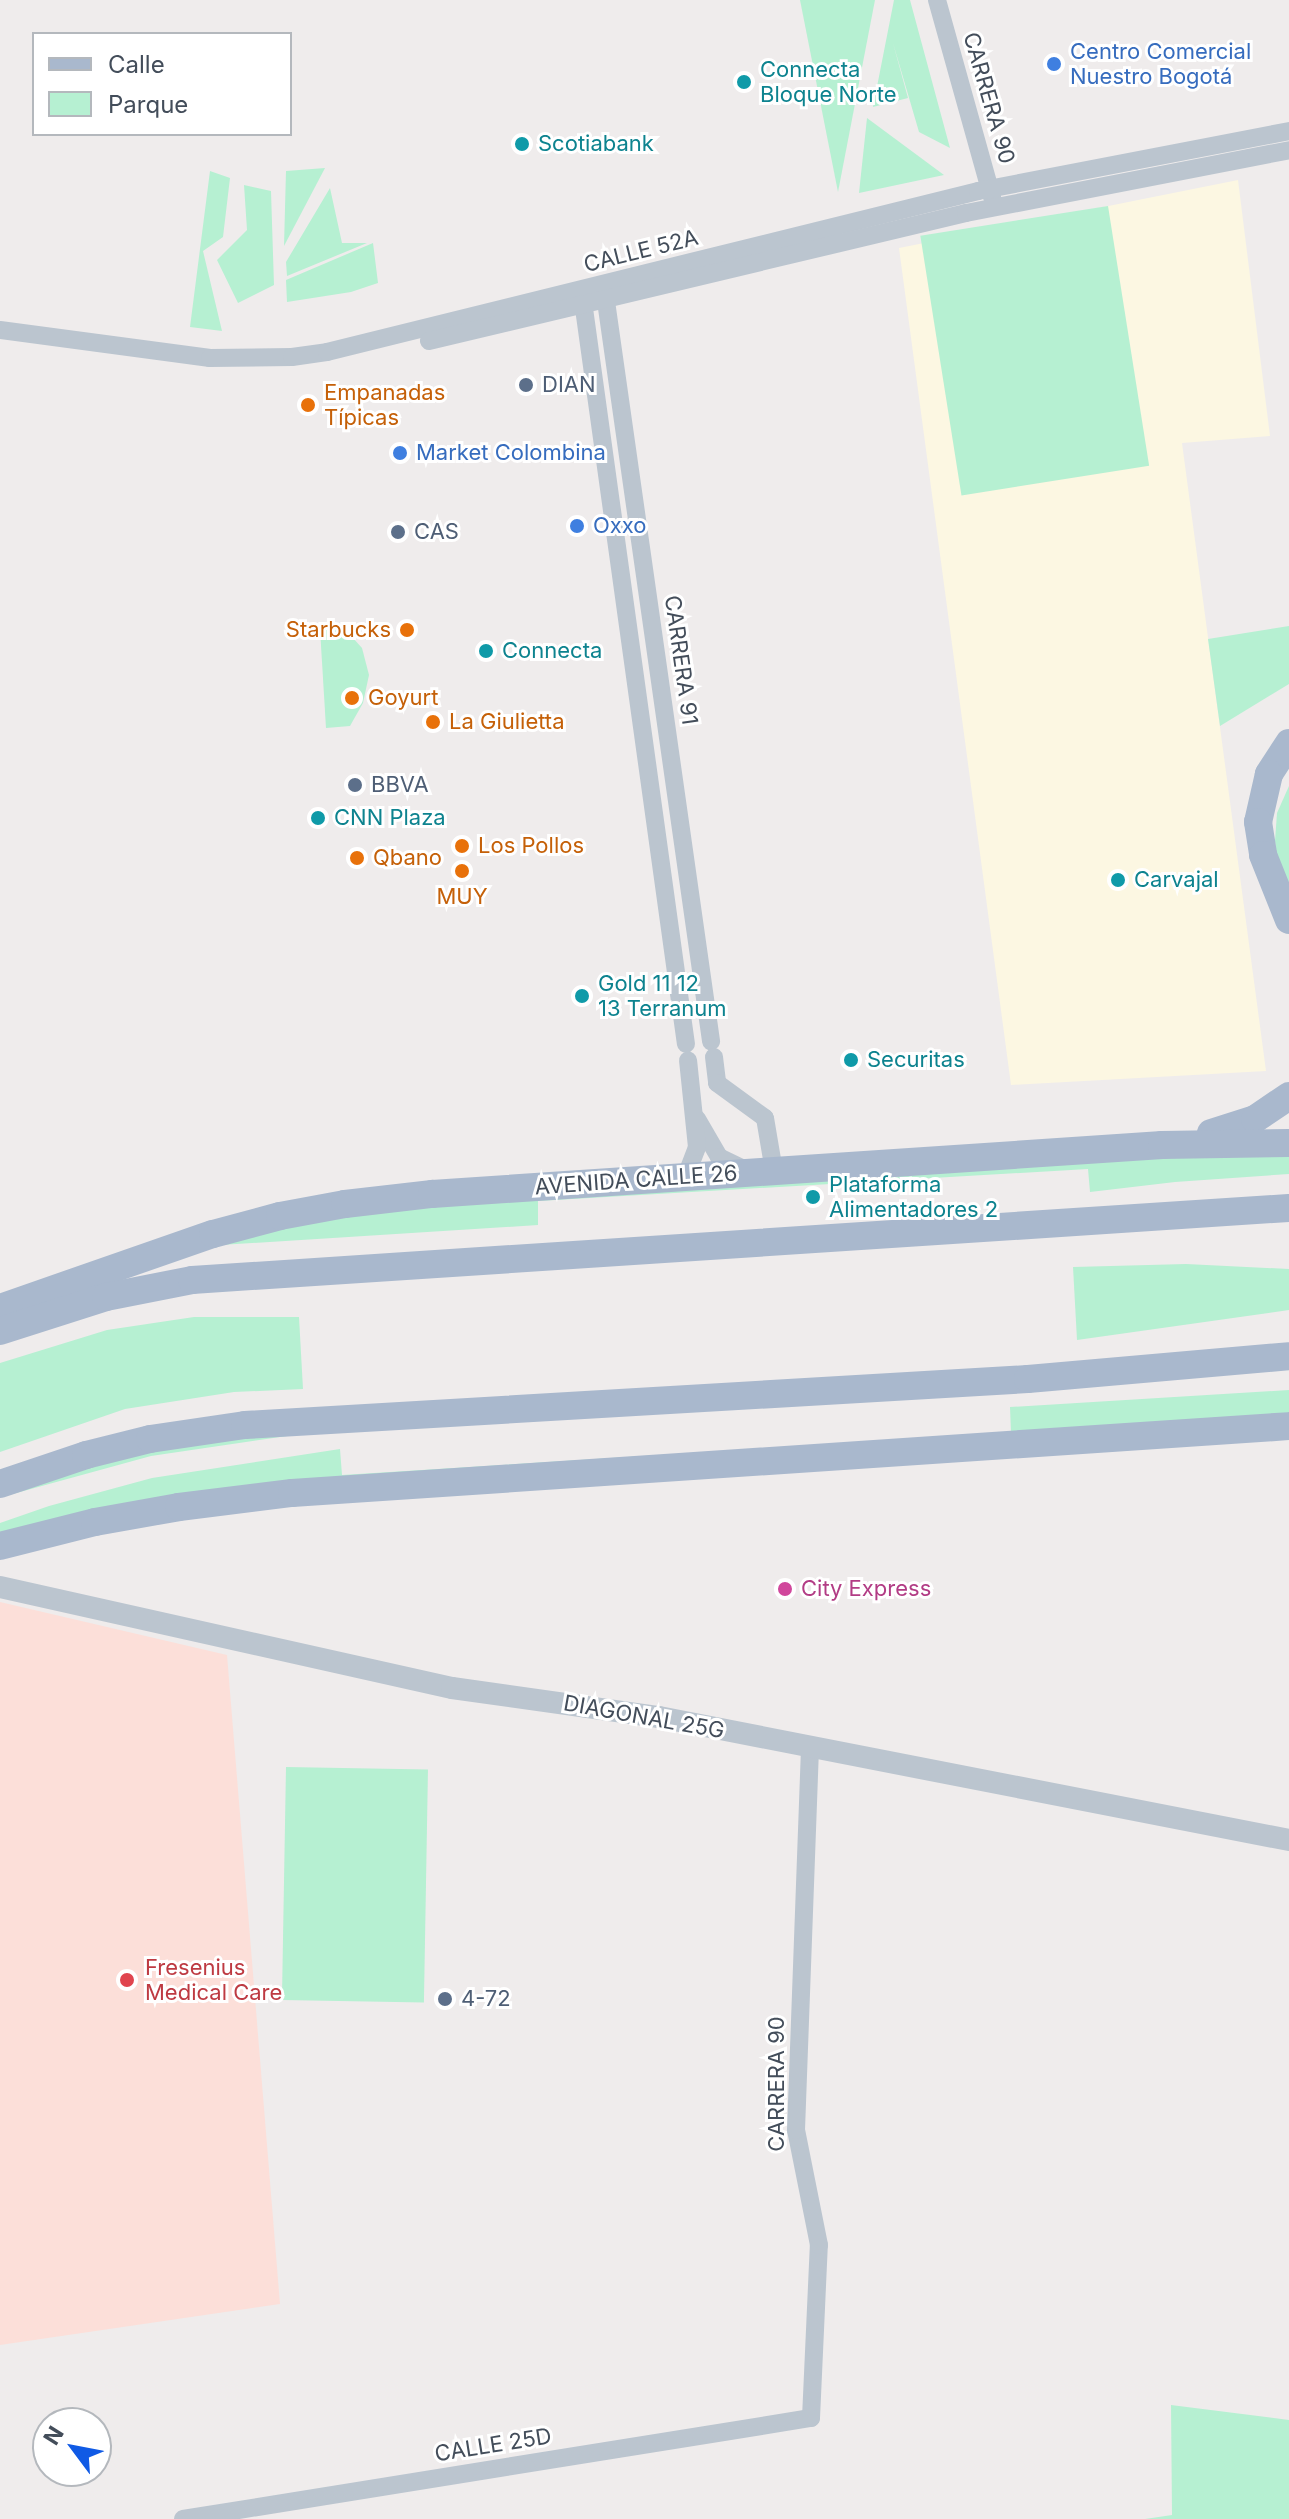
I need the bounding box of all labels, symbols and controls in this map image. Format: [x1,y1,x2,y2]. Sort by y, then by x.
street label: CARRERA 90 [958,29,1020,167]
legend [32,32,292,136]
place label: Centro Comercial Nuestro Bogotá [1070,38,1251,90]
text: Calle [108,50,165,79]
marker: Centro Comercial Nuestro Bogotá [1045,55,1063,73]
place label: Connecta Bloque Norte [760,56,897,108]
marker: Connecta Bloque Norte [735,73,753,91]
text: Parque [108,90,188,119]
place label: Scotiabank [538,131,654,157]
marker: Scotiabank [513,135,531,153]
street label: CALLE 52A [581,224,701,278]
place label: DIAN [542,372,596,398]
marker: DIAN [517,376,535,394]
place label: Empanadas Típicas [324,379,445,430]
marker: Empanadas Típicas [299,396,317,414]
place label: Market Colombina [416,440,606,466]
marker: Market Colombina [391,444,409,462]
place label: Oxxo [593,513,647,539]
marker: Oxxo [568,517,586,535]
place label: CAS [414,519,459,545]
marker: CAS [389,523,407,541]
street label: CARRERA 91 [659,594,703,726]
place label: Starbucks [286,617,391,643]
marker: Starbucks [398,621,416,639]
place label: Connecta [502,638,602,664]
marker: Connecta [477,642,495,660]
place label: Goyurt [368,685,438,711]
marker: Goyurt [343,689,361,707]
place label: La Giulietta [449,709,565,735]
marker: La Giulietta [424,713,442,731]
place label: BBVA [371,772,429,798]
marker: BBVA [346,776,364,794]
place label: CNN Plaza [334,805,446,831]
marker: CNN Plaza [309,809,327,827]
place label: Los Pollos [478,833,584,859]
marker: Los Pollos [453,837,471,855]
place label: Qbano [373,845,442,871]
marker: Qbano [348,849,366,867]
marker: MUY [453,862,471,880]
place label: Carvajal [1134,867,1219,893]
marker: Carvajal [1109,871,1127,889]
place label: MUY [436,884,488,910]
place label: Gold 11 12 13 Terranum [598,970,727,1022]
marker: Gold 11 12 13 Terranum [573,987,591,1005]
place label: Securitas [867,1047,965,1073]
marker: Securitas [842,1051,860,1069]
street label: AVENIDA CALLE 26 [534,1160,738,1200]
place label: Plataforma Alimentadores 2 [829,1171,998,1222]
marker: Plataforma Alimentadores 2 [804,1188,822,1206]
place label: City Express [801,1576,931,1602]
marker: City Express [776,1580,794,1598]
street label: DIAGONAL 25G [561,1690,727,1744]
place label: Fresenius Medical Care [145,1954,282,2006]
marker: Fresenius Medical Care [116,1969,138,1991]
place label: 4-72 [461,1986,511,2012]
marker: 4-72 [436,1990,454,2008]
street label: CARRERA 90 [764,2016,790,2152]
north arrow [32,2407,112,2487]
text: N [38,2421,69,2449]
street label: CALLE 25D [433,2423,553,2467]

